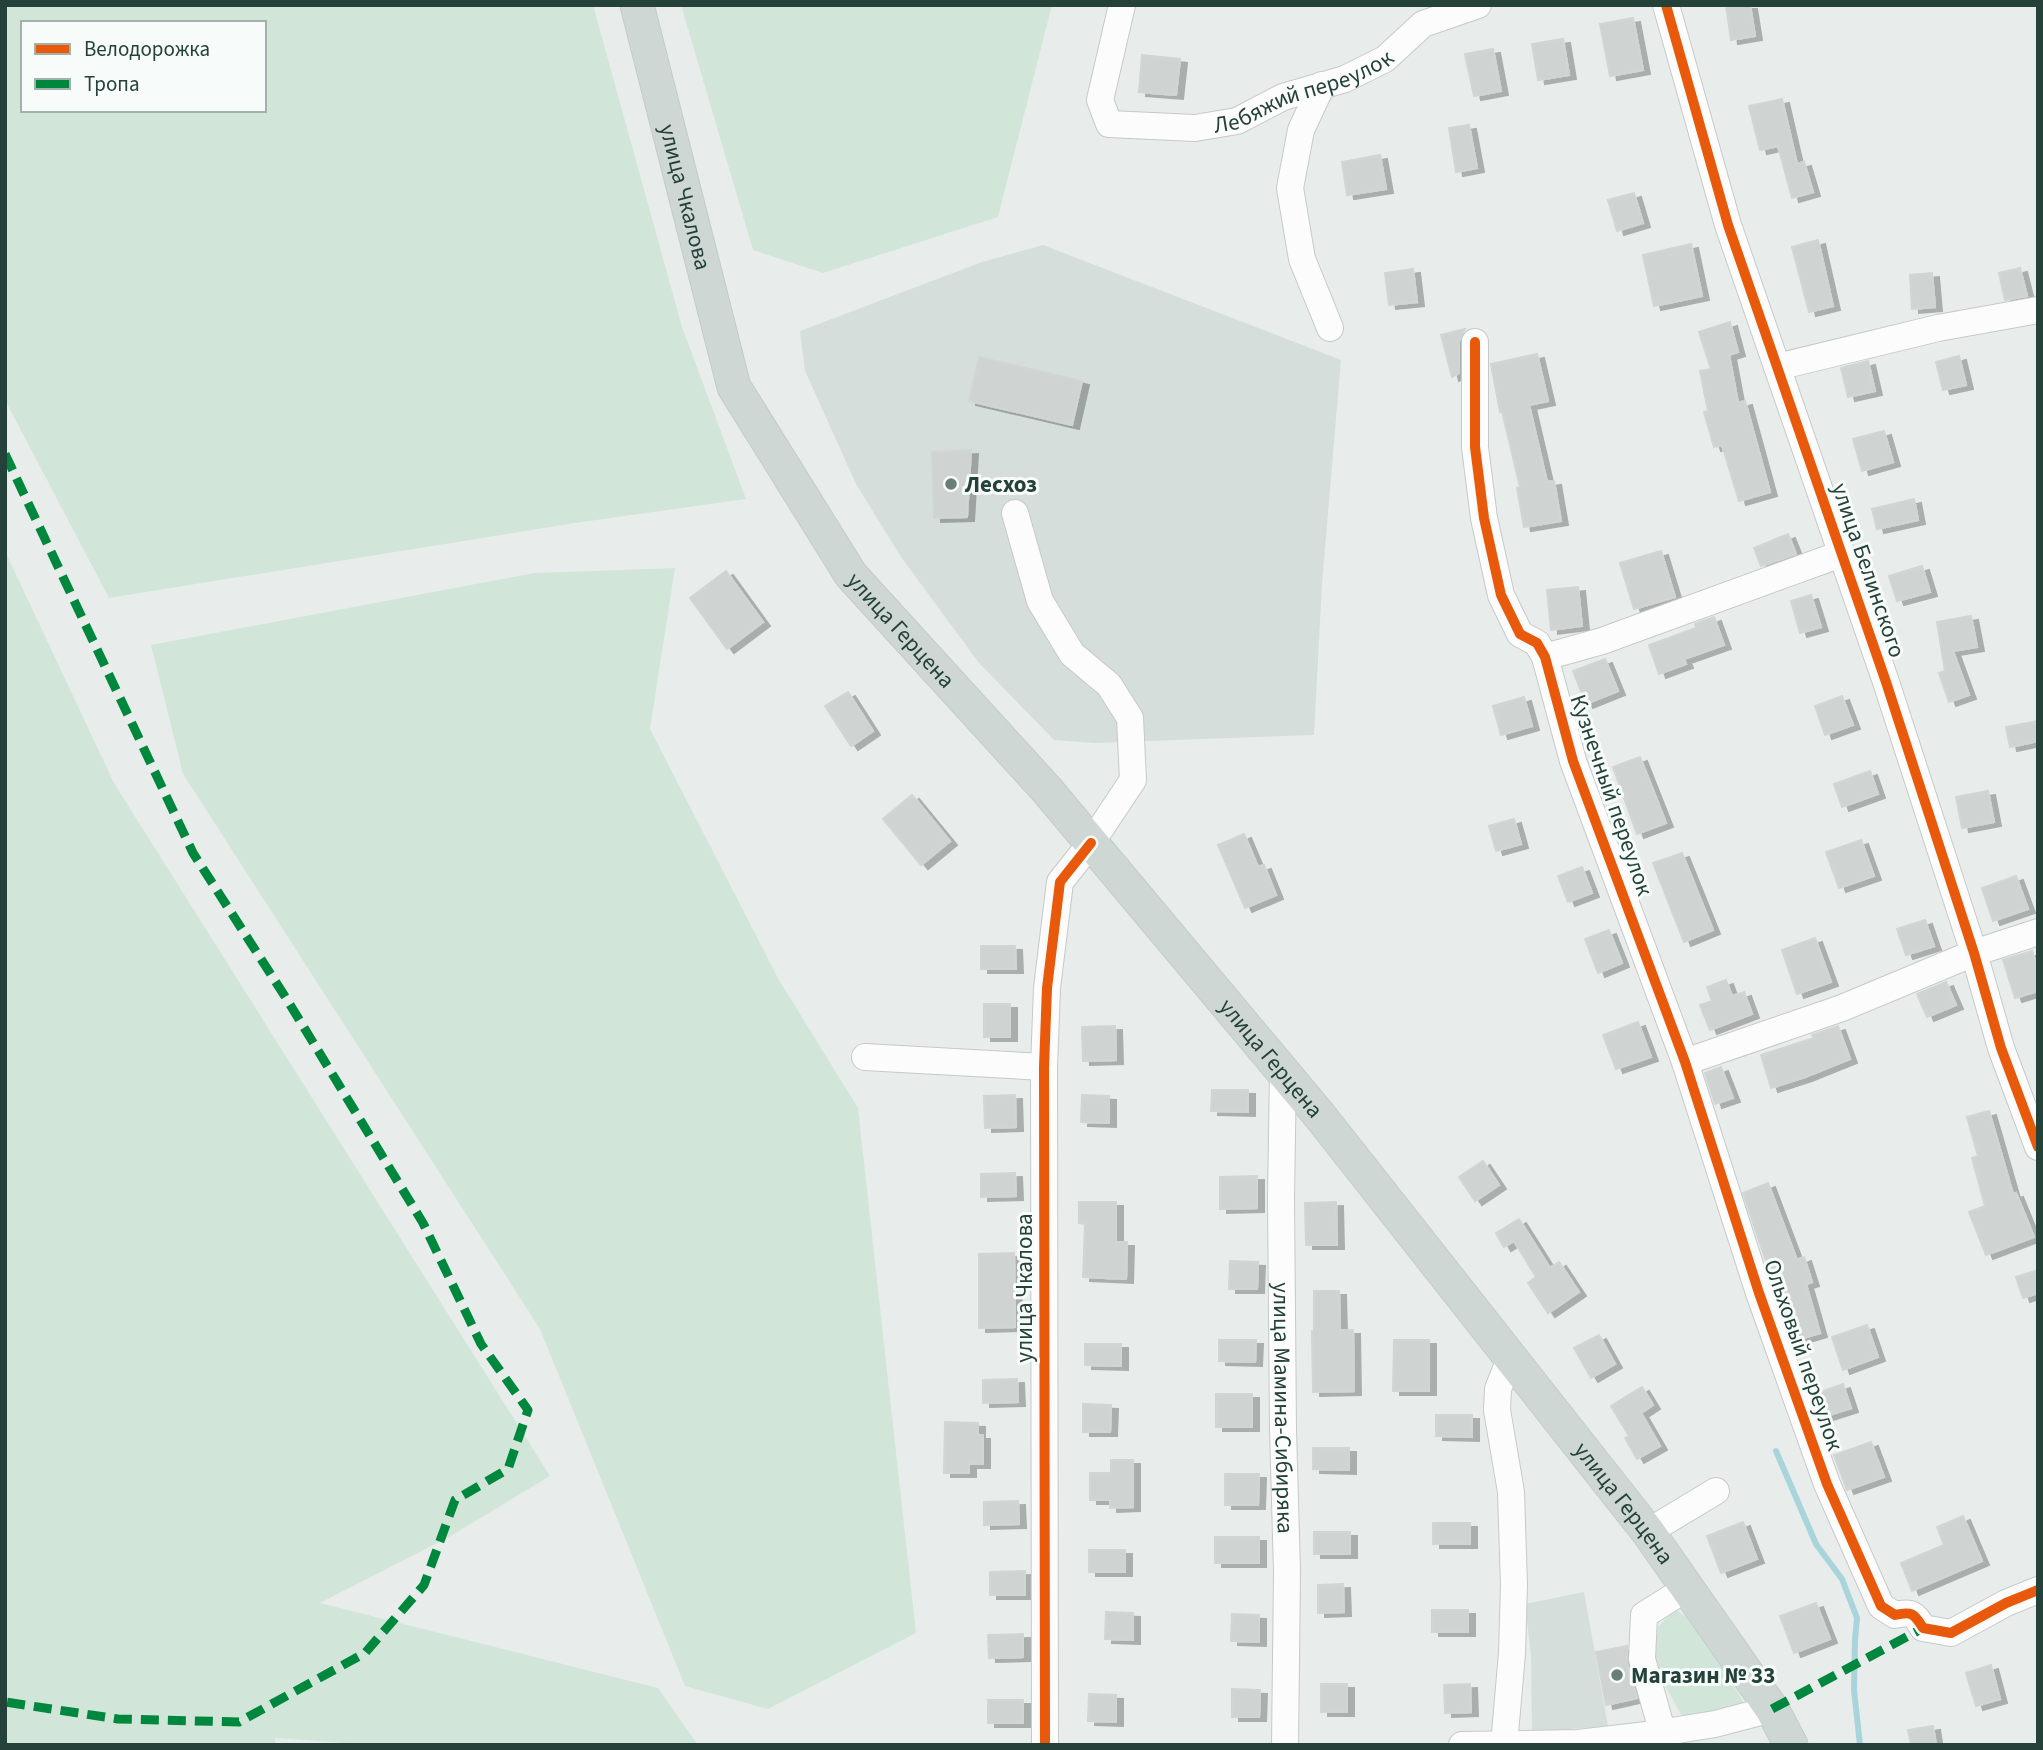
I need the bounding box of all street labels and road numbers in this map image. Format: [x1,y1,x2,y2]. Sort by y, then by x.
street label: Лебяжий переулок [1211,42,1402,142]
street label: улица Чкалова [651,121,720,273]
street label: улица Белинского [1823,478,1914,662]
street label: улица Герцена [839,565,962,696]
street label: Кузнечный переулок [1562,690,1662,901]
street label: улица Герцена [1211,991,1331,1125]
street label: улица Чкалова [1008,1213,1041,1363]
street label: Ольховый переулок [1755,1255,1852,1456]
street label: улица Мамина-Сибиряка [1265,1282,1302,1534]
street label: улица Герцена [1566,1435,1682,1571]

